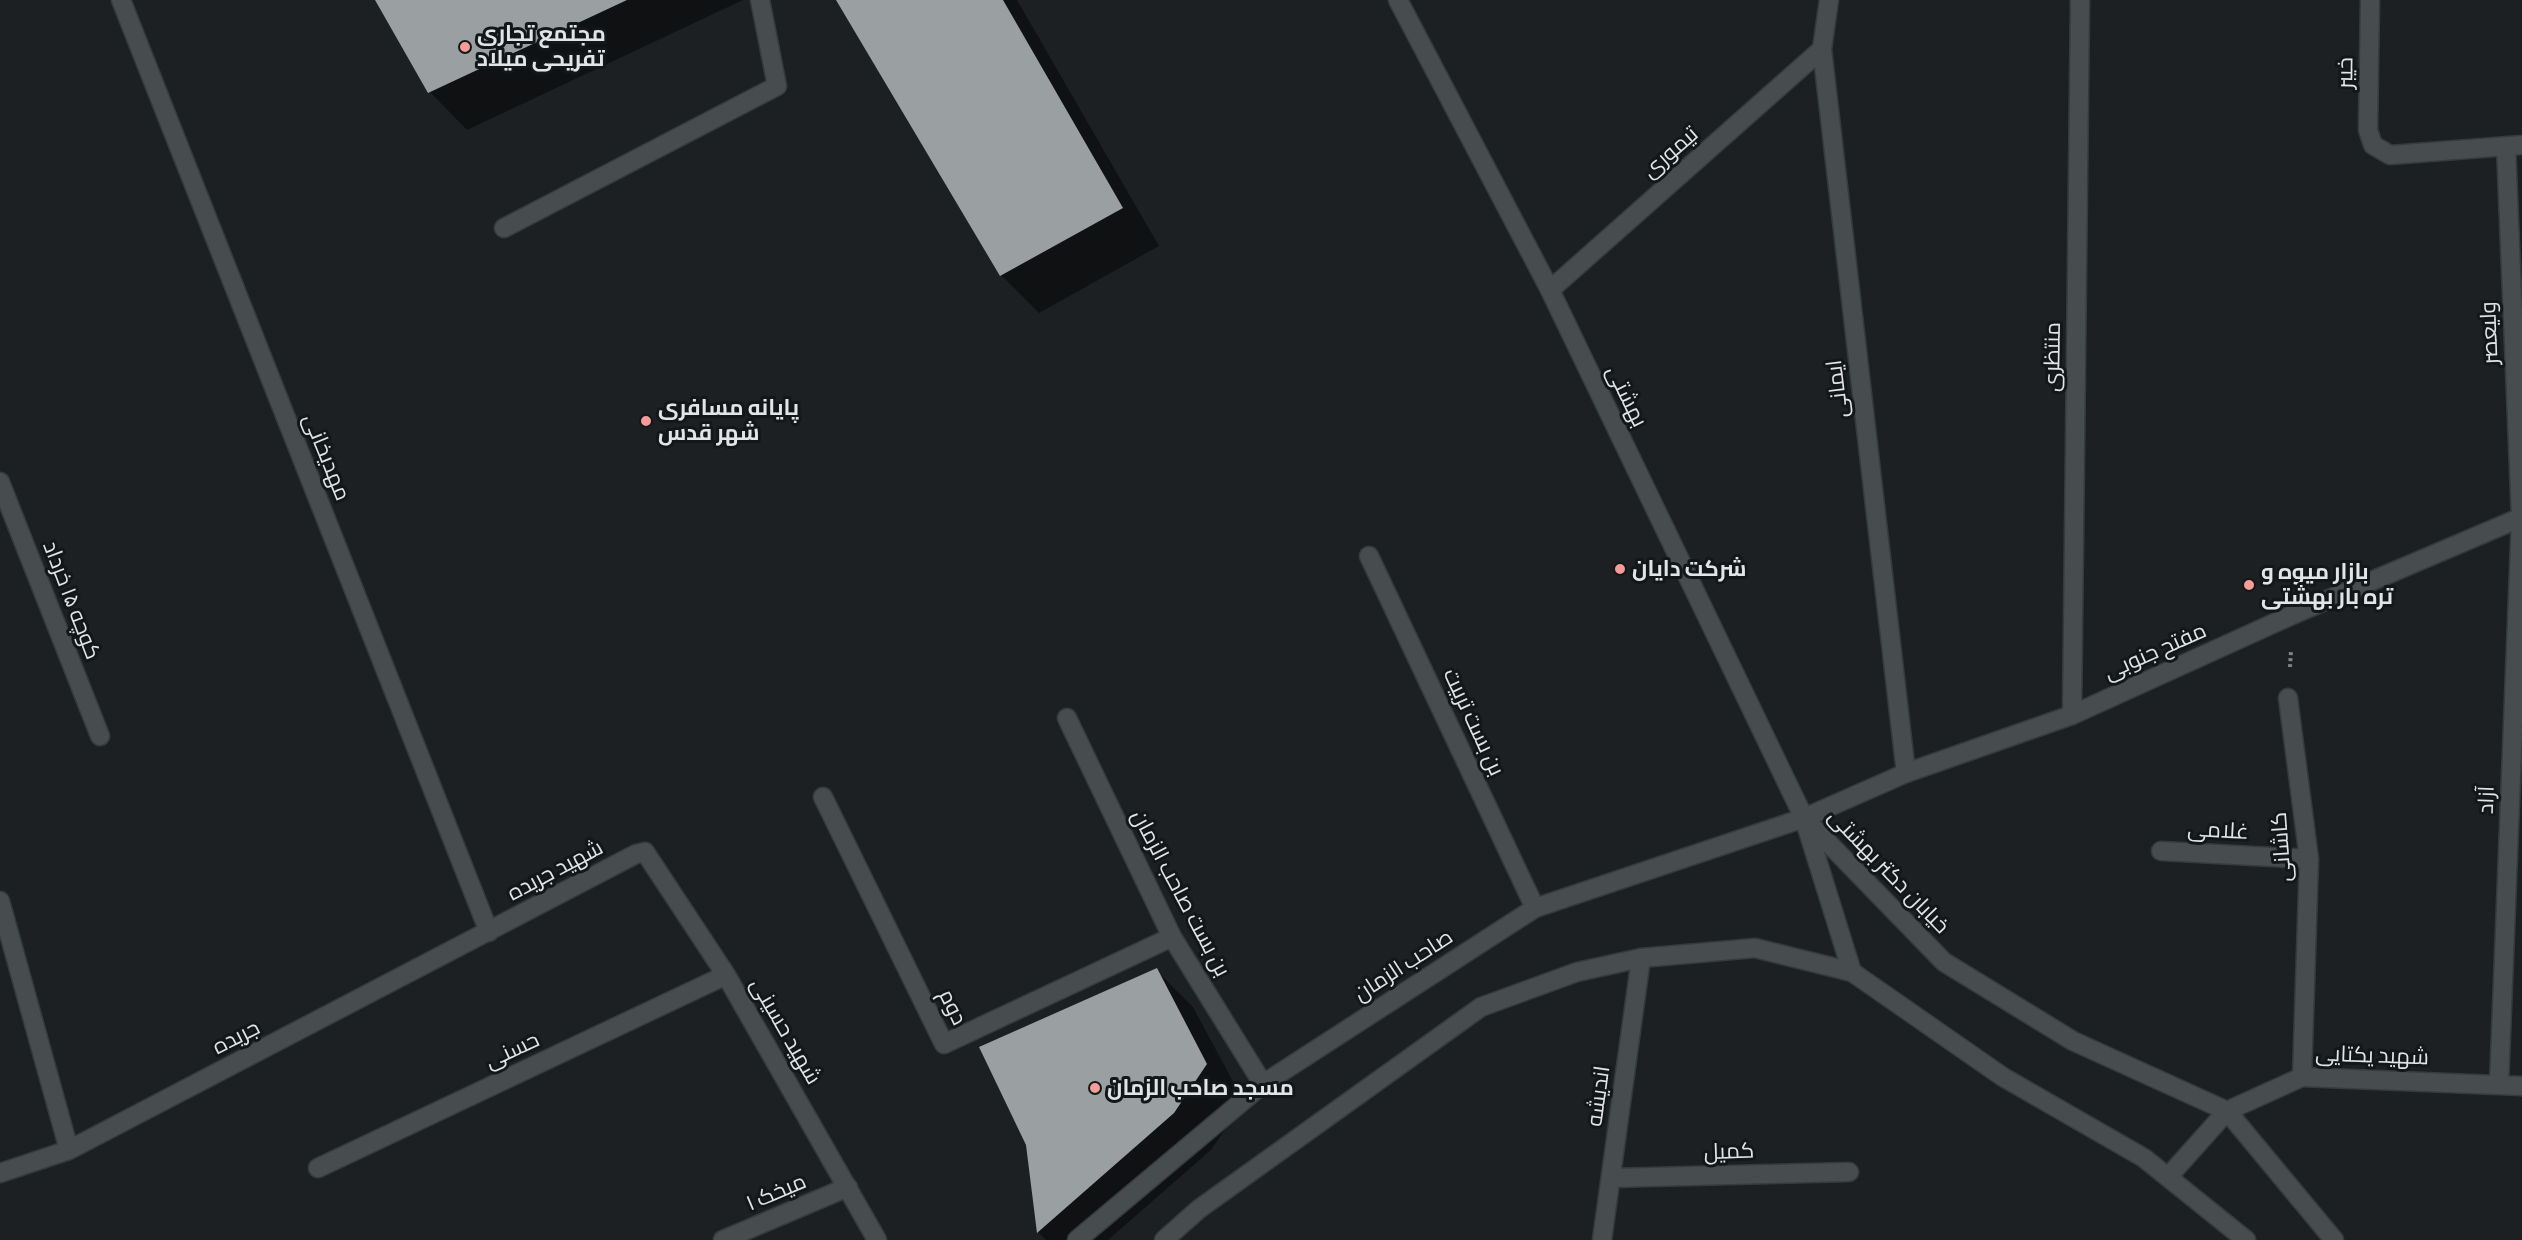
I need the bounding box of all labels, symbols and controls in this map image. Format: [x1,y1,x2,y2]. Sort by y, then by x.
place label: مجتمع تجاری تفریحی میلاد [477,21,606,72]
marker: مجتمع تجاری تفریحی میلاد [458,40,472,54]
street label: خیبر [2332,57,2358,89]
street label: تیموری [1637,121,1703,183]
street label: ولیعصر [2475,301,2503,365]
street label: منتظری [2038,322,2066,392]
street label: ایمانی [1820,358,1854,420]
street label: بهشتی [1601,361,1653,431]
place label: پایانه مسافری شهر قدس [658,395,799,446]
street label: مهدیخانی [298,410,356,504]
marker: پایانه مسافری شهر قدس [639,414,653,428]
street label: کوچه ۱۵ خرداد [37,537,107,663]
place label: شرکت دایان [1632,556,1746,582]
place label: بازار میوه و تره بار بهشتی [2261,559,2393,610]
marker: شرکت دایان [1613,562,1627,576]
marker: بازار میوه و تره بار بهشتی [2242,578,2256,592]
street label: مفتح جنوبی [2100,617,2210,685]
street label: بن بست تربیت [1438,664,1510,780]
street label: آزاد [2472,785,2500,815]
street label: خیابان دکتر بهشتی [1823,803,1955,939]
street label: بن بست صاحب الزمان [1126,805,1236,981]
street label: کاشانی [2265,811,2297,883]
street label: غلامی [2187,815,2249,845]
street label: شهید جریده [503,834,607,906]
street label: صاحب الزمان [1349,923,1457,1007]
street label: شهید حسینی [745,973,827,1089]
street label: دوم [933,985,973,1029]
street label: جریده [208,1014,264,1060]
street label: حسنی [481,1026,543,1074]
street label: شهید یکتایی [2315,1040,2429,1070]
street label: اندیشه [1581,1064,1615,1128]
place label: مسجد صاحب الزمان [1107,1075,1294,1101]
marker: مسجد صاحب الزمان [1088,1081,1102,1095]
street label: کمیل [1703,1137,1755,1165]
street label: میخک ۱ [742,1168,810,1216]

